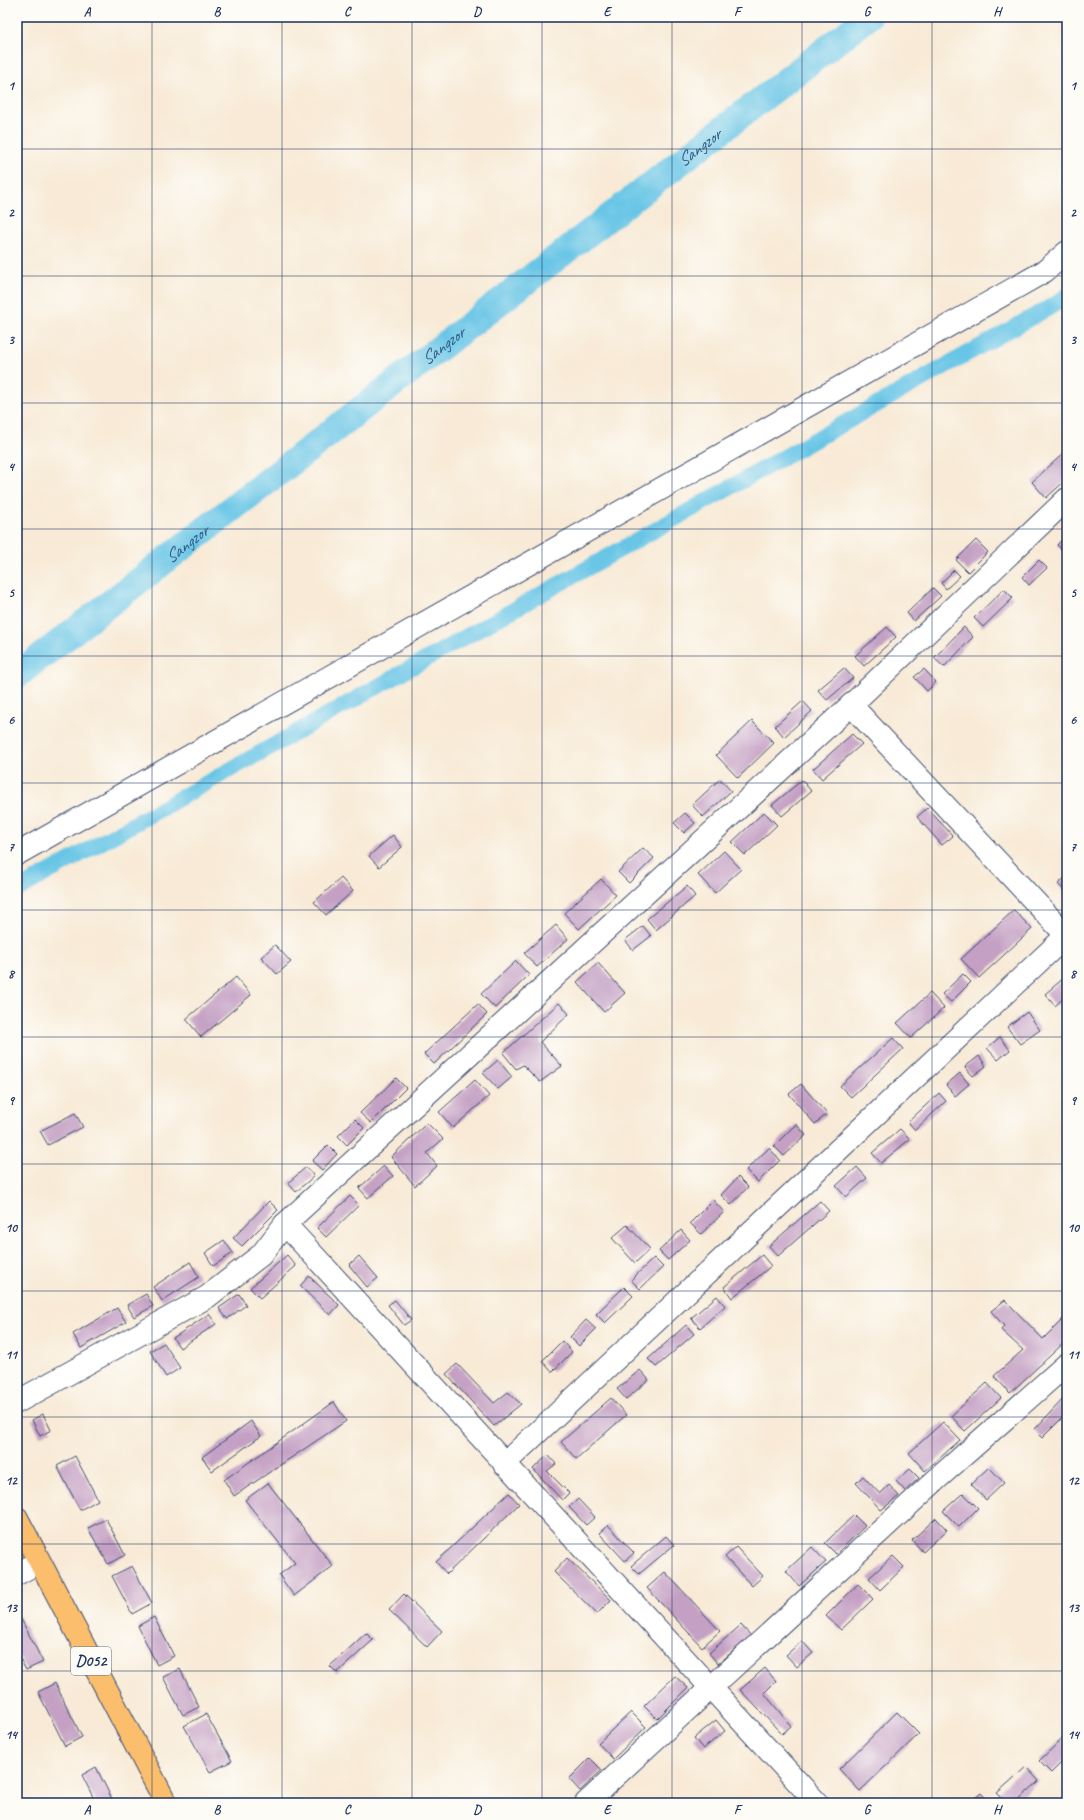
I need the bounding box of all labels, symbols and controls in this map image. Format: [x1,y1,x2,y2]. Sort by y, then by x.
text: A [84,4,92,20]
text: B [214,4,222,20]
text: C [344,4,352,20]
text: D [473,4,482,20]
text: E [604,4,613,20]
text: F [734,4,743,20]
text: G [864,4,872,20]
text: H [993,4,1003,20]
text: 1 [8,78,16,94]
text: 1 [1070,78,1078,94]
water label: Sangzor [673,122,728,172]
text: 2 [8,205,15,221]
text: 2 [1070,205,1077,221]
water label: Sangzor [416,320,472,370]
text: 3 [8,332,15,348]
text: 3 [1070,332,1077,348]
text: 4 [8,459,16,475]
text: 4 [1070,459,1078,475]
water label: Sangzor [160,518,215,568]
text: 5 [8,585,15,601]
text: 5 [1070,585,1077,601]
text: 6 [8,712,15,728]
text: 6 [1070,712,1077,728]
text: 7 [8,839,15,855]
text: 7 [1070,839,1077,855]
text: 8 [8,966,16,982]
text: 8 [1070,966,1078,982]
text: 9 [8,1093,15,1109]
text: 9 [1070,1093,1077,1109]
text: 10 [5,1220,18,1236]
text: 10 [1067,1220,1080,1236]
text: 11 [5,1347,19,1363]
text: 11 [1067,1347,1081,1363]
text: 12 [5,1473,18,1489]
text: 12 [1067,1473,1080,1489]
text: 13 [5,1600,18,1616]
text: 13 [1067,1600,1080,1616]
road number: D052 [71,1647,111,1675]
text: 14 [5,1727,19,1743]
text: 14 [1067,1727,1081,1743]
text: A [84,1802,92,1818]
text: B [214,1802,222,1818]
text: C [344,1802,352,1818]
text: D [473,1802,482,1818]
text: E [604,1802,613,1818]
text: F [734,1802,743,1818]
text: G [864,1802,872,1818]
text: H [993,1802,1003,1818]

